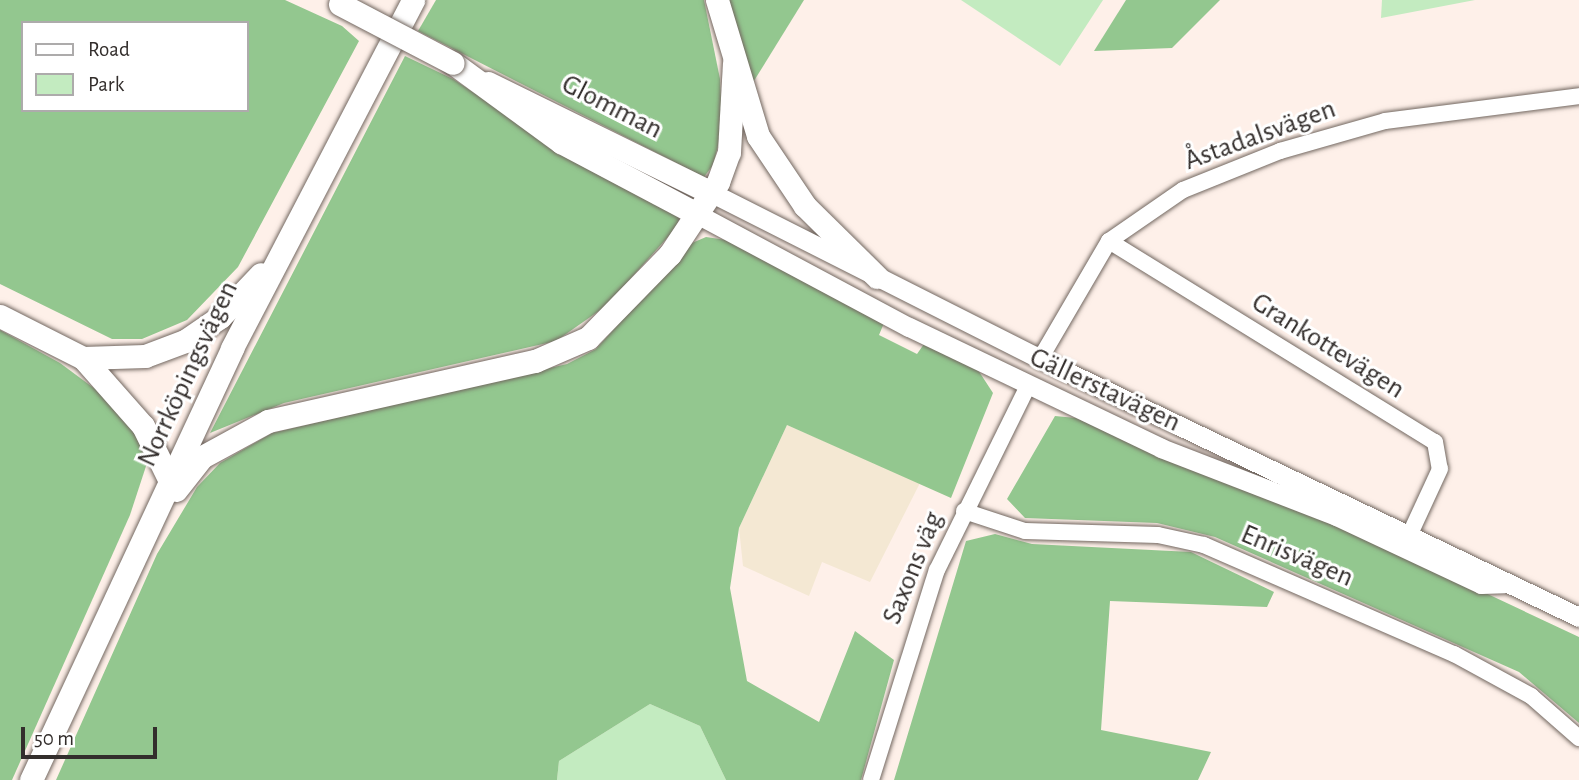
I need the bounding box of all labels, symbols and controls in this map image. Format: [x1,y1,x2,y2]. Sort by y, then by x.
legend [21,21,248,112]
text: Road [88,39,130,60]
street label: Glomman [556,67,668,147]
text: Park [88,74,124,95]
street label: Åstadalsvägen [1180,92,1340,178]
street label: Norrköpingsvägen [130,276,246,472]
street label: Grankottevägen [1245,286,1411,406]
street label: Gällerstavägen [1024,340,1186,440]
street label: Saxons väg [875,507,951,629]
street label: Enrisvägen [1236,517,1358,595]
scale bar [24,714,161,758]
text: 50 m [34,728,74,749]

